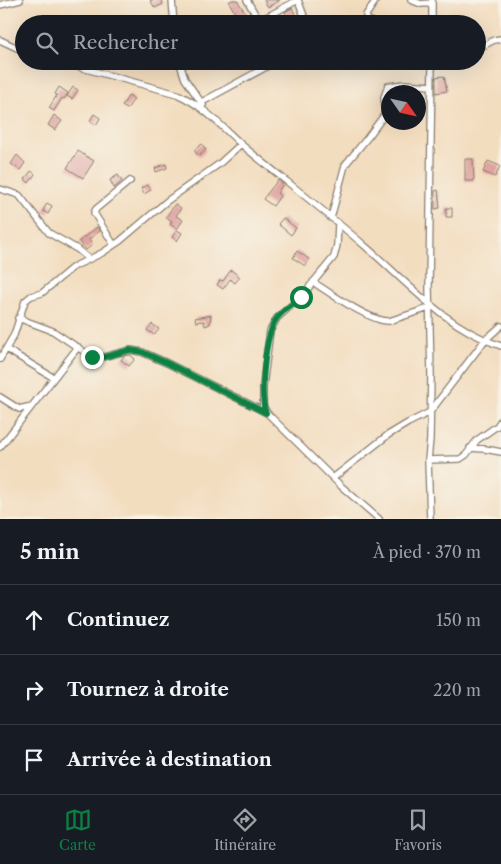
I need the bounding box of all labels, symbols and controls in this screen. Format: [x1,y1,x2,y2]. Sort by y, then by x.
search box [15,15,486,70]
icon: search [33,29,61,57]
text: Rechercher [73,31,178,54]
north arrow [381,85,426,130]
route start [290,286,313,309]
route end [81,346,104,369]
text: 5 min [20,539,80,564]
text: À pied · 370 m [373,542,481,562]
icon: ahead [20,606,48,634]
text: Continuez [67,608,169,631]
text: 150 m [436,610,481,630]
icon: right [20,676,48,704]
text: Tournez à droite [67,678,229,701]
text: 220 m [433,680,481,700]
icon: arrive [20,746,48,774]
text: Arrivée à destination [67,748,272,771]
tab: Carte [59,806,96,854]
tab: Itinéraire [214,806,276,854]
tab: Favoris [394,806,442,854]

